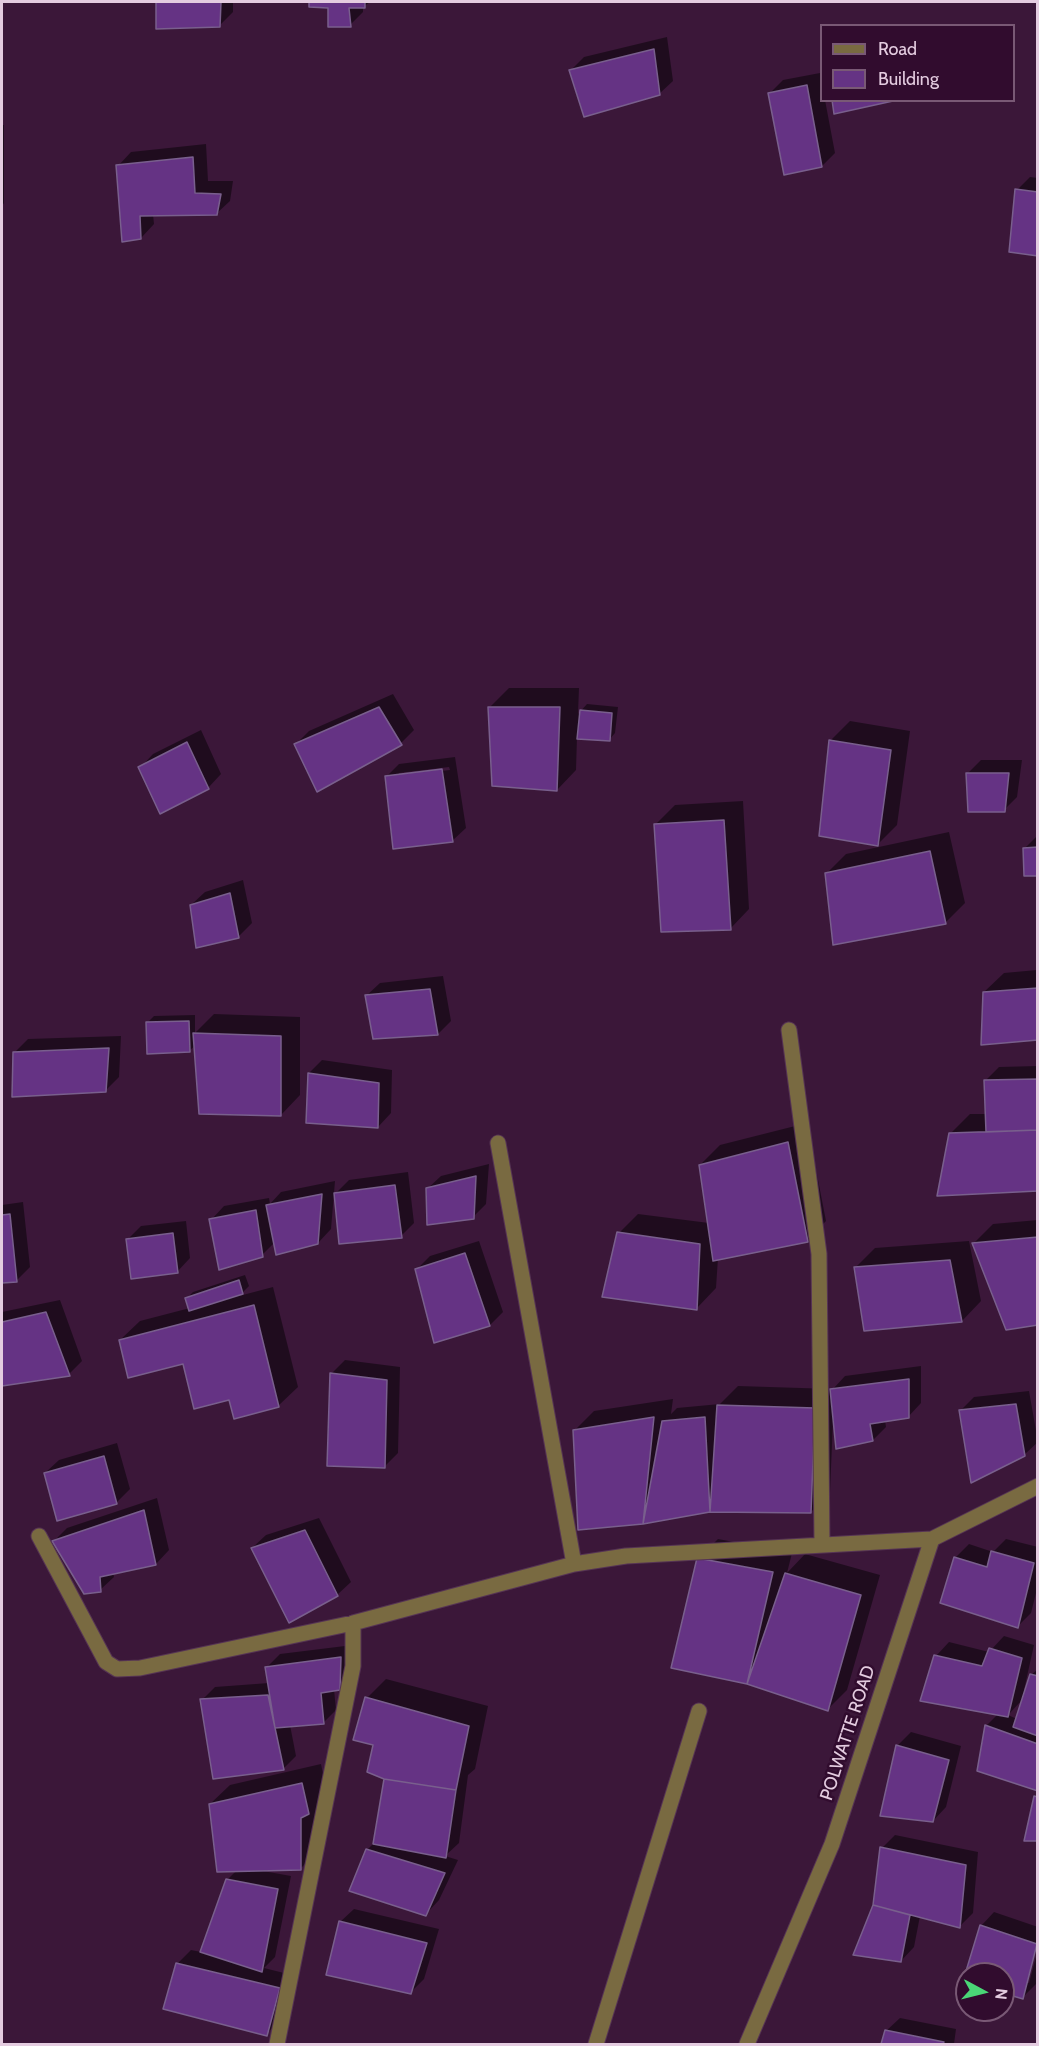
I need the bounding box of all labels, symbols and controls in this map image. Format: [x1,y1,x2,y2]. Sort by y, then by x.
legend [820,24,1015,102]
text: Road [878,38,917,60]
text: Building [878,68,939,90]
street label: POLWATTE ROAD [816,1663,880,1803]
north arrow [955,1962,1015,2022]
text: N [991,1987,1011,2001]

